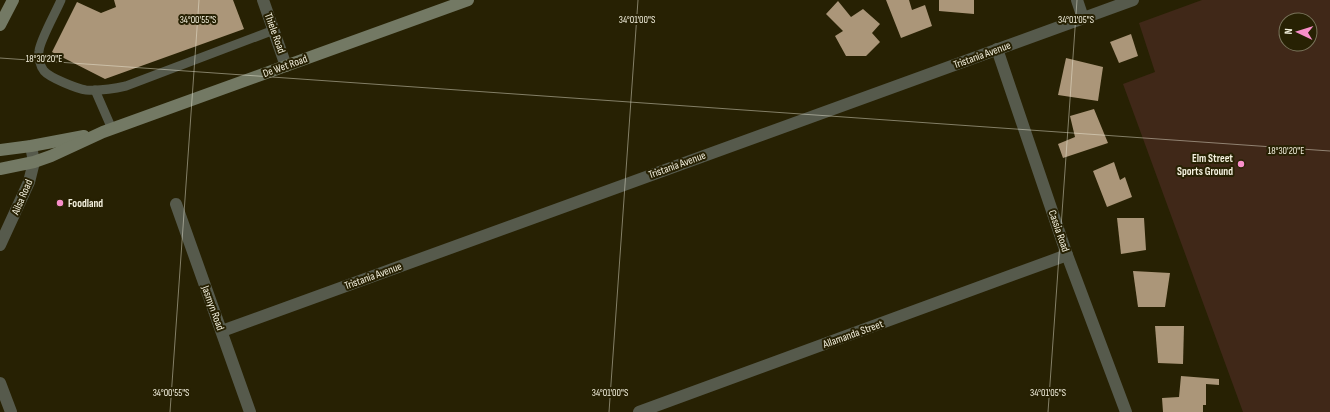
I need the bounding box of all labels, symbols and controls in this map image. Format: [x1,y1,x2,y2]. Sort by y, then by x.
street label: Thiele Road [262,11,288,55]
north arrow [1278,12,1318,52]
text: 34°00'55"S [180,14,216,26]
text: 34°01'00"S [619,14,655,26]
text: 34°01'05"S [1058,14,1094,26]
text: N [1282,28,1295,35]
street label: Tristania Avenue [952,39,1012,71]
street label: De Wet Road [261,52,309,80]
text: 18°30'20"E [26,53,62,65]
text: 18°30'20"E [1268,145,1304,157]
street label: Tristania Avenue [647,149,707,181]
place label: Elm Street Sports Ground [1177,152,1233,178]
marker: Elm Street Sports Ground [1236,159,1246,169]
street label: Ailsa Road [8,177,35,217]
place label: Foodland [68,197,103,210]
marker: Foodland [55,198,65,208]
street label: Cassia Road [1046,208,1072,254]
street label: Tristania Avenue [343,260,403,292]
street label: Jasmyn Road [199,283,227,332]
street label: Allamanda Street [820,317,885,351]
text: 34°00'55"S [153,387,189,399]
text: 34°01'00"S [592,387,628,399]
text: 34°01'05"S [1030,387,1066,399]

